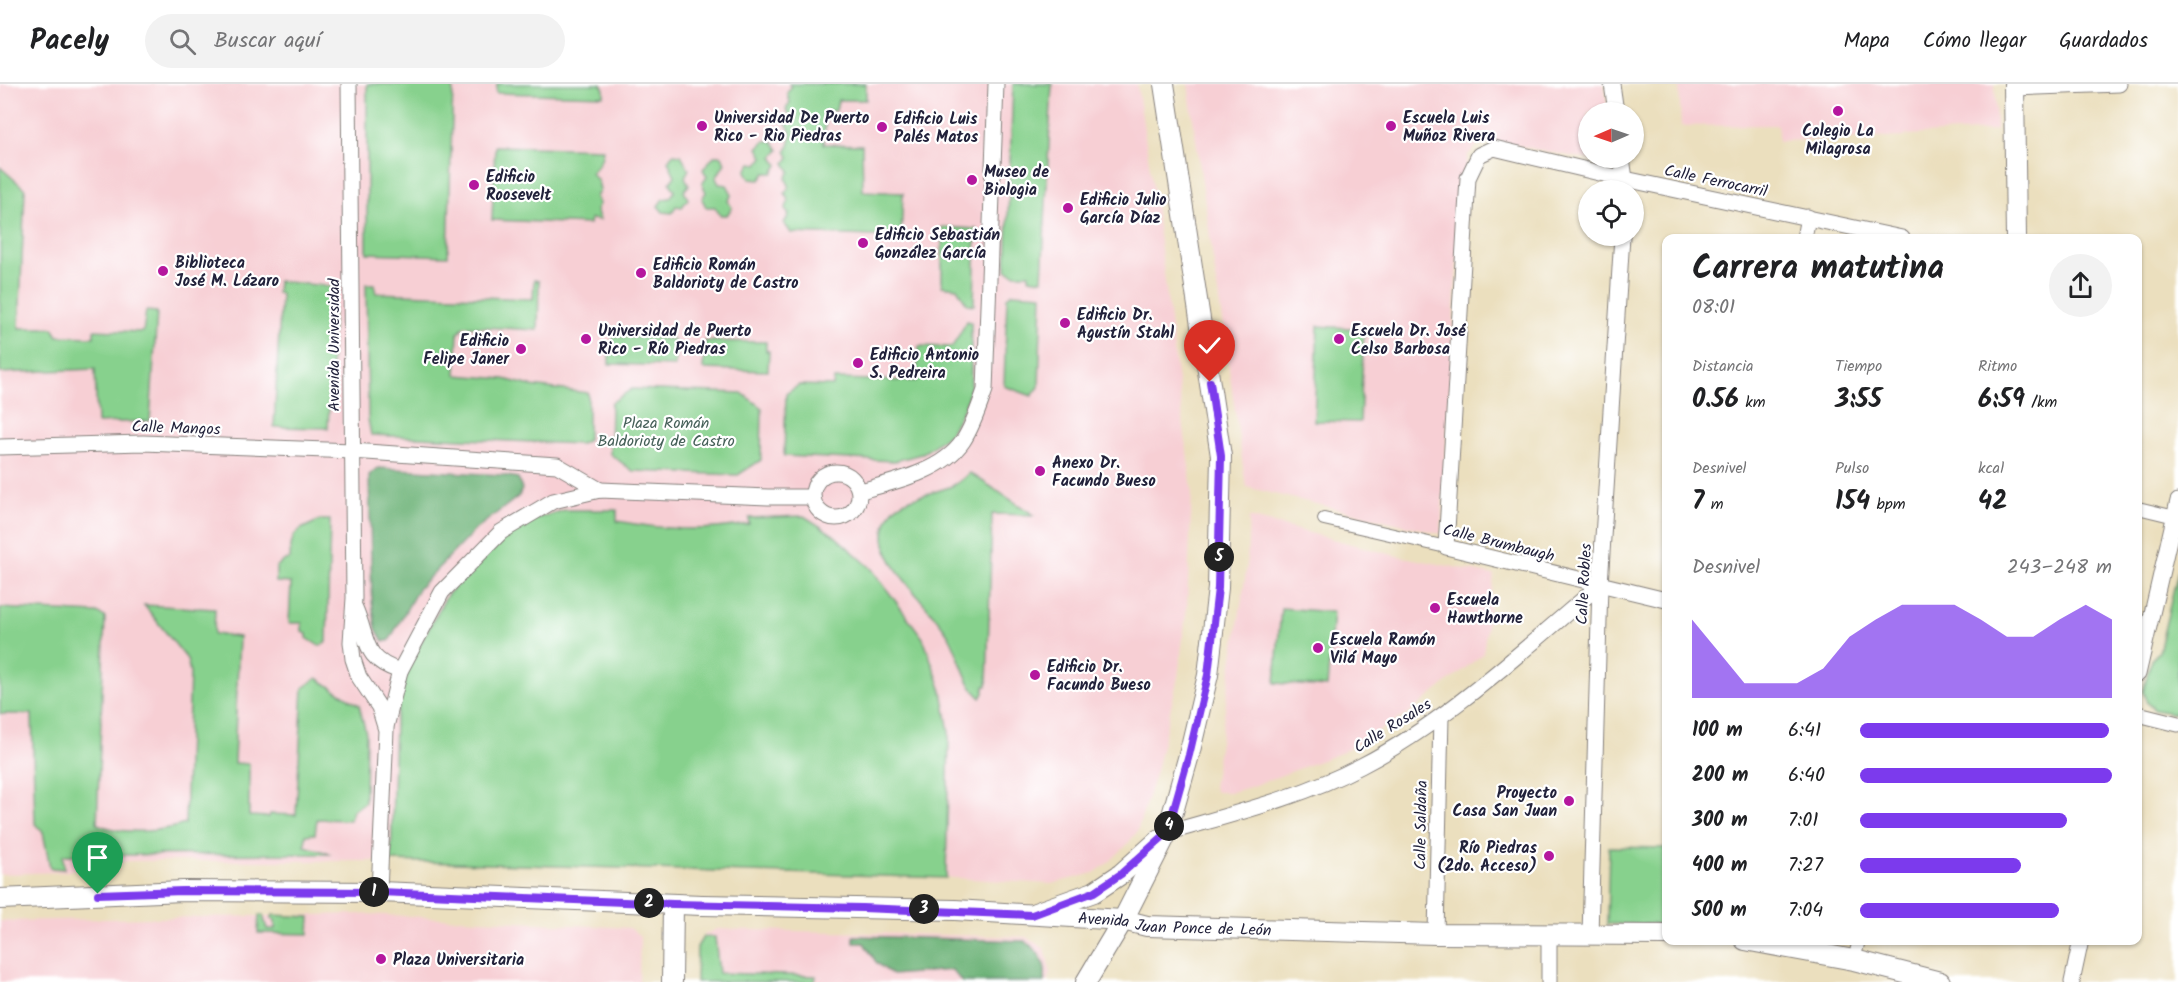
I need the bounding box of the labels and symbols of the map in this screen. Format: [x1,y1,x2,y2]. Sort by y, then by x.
north arrow [1578,102,1644,168]
marker: Colegio La Milagrosa [1831,104,1845,118]
place label: Universidad De Puerto Rico - Rio Piedras [714,106,869,149]
place label: Escuela Luis Muñoz Rivera [1403,106,1495,149]
place label: Edificio Luis Palés Matos [894,107,979,150]
marker: Universidad De Puerto Rico - Rio Piedras [695,119,709,133]
marker: Escuela Luis Muñoz Rivera [1384,119,1398,133]
place label: Colegio La Milagrosa [1802,119,1874,162]
marker: Edificio Luis Palés Matos [875,120,889,134]
street label: Calle Ferrocarril [1662,158,1770,205]
place label: Museo de Biologia [984,160,1049,203]
place label: Edificio Roosevelt [486,165,552,208]
marker: Museo de Biologia [965,173,979,187]
marker: Edificio Roosevelt [467,178,481,192]
place label: Edificio Julio García Díaz [1080,188,1167,231]
marker: Edificio Julio García Díaz [1061,201,1075,215]
place label: Edificio Sebastián González García [875,223,1000,266]
marker: Edificio Sebastián González García [856,236,870,250]
place label: Biblioteca José M. Lázaro [175,251,279,294]
place label: Edificio Román Baldorioty de Castro [653,253,799,296]
marker: Biblioteca José M. Lázaro [156,264,170,278]
marker: Edificio Román Baldorioty de Castro [634,266,648,280]
street label: Avenida Universidad [322,277,347,412]
place label: Edificio Dr. Agustín Stahl [1077,303,1175,346]
marker: Edificio Dr. Agustín Stahl [1058,316,1072,330]
place label: Universidad de Puerto Rico - Río Piedras [598,319,751,362]
place label: Escuela Dr. José Celso Barbosa [1351,319,1466,362]
pin [1184,320,1235,382]
place label: Edificio Felipe Janer [423,329,510,372]
marker: Universidad de Puerto Rico - Río Piedras [579,332,593,346]
marker: Escuela Dr. José Celso Barbosa [1332,332,1346,346]
marker: Edificio Felipe Janer [514,342,528,356]
place label: Edificio Antonio S. Pedreira [870,343,979,386]
marker: Edificio Antonio S. Pedreira [851,356,865,370]
park label: Plaza Román Baldorioty de Castro [597,411,735,454]
street label: Calle Mangos [131,414,221,443]
place label: Anexo Dr. Facundo Bueso [1052,451,1156,494]
marker: Anexo Dr. Facundo Bueso [1033,464,1047,478]
street label: Calle Brumbaugh [1440,518,1557,569]
pin: 5 [1204,542,1234,572]
street label: Calle Robles [1570,543,1599,625]
place label: Escuela Hawthorne [1447,588,1523,631]
marker: Escuela Hawthorne [1428,601,1442,615]
place label: Escuela Ramón Vilá Mayo [1330,628,1435,671]
marker: Escuela Ramón Vilá Mayo [1311,641,1325,655]
place label: Edificio Dr. Facundo Bueso [1047,655,1151,698]
marker: Edificio Dr. Facundo Bueso [1028,668,1042,682]
street label: Calle Rosales [1349,692,1437,760]
street label: Calle Saldaña [1408,780,1435,870]
place label: Proyecto Casa San Juan [1453,781,1557,824]
marker: Proyecto Casa San Juan [1562,794,1576,808]
pin: 4 [1154,811,1184,841]
pin [72,832,123,894]
place label: Río Piedras (2do. Acceso) [1437,836,1538,879]
marker: Río Piedras (2do. Acceso) [1542,849,1556,863]
pin: 1 [359,877,389,907]
pin: 2 [634,888,664,918]
pin: 3 [909,894,939,924]
street label: Avenida Juan Ponce de León [1077,906,1272,943]
place label: Plaza Universitaria [393,948,524,973]
marker: Plaza Universitaria [374,952,388,966]

